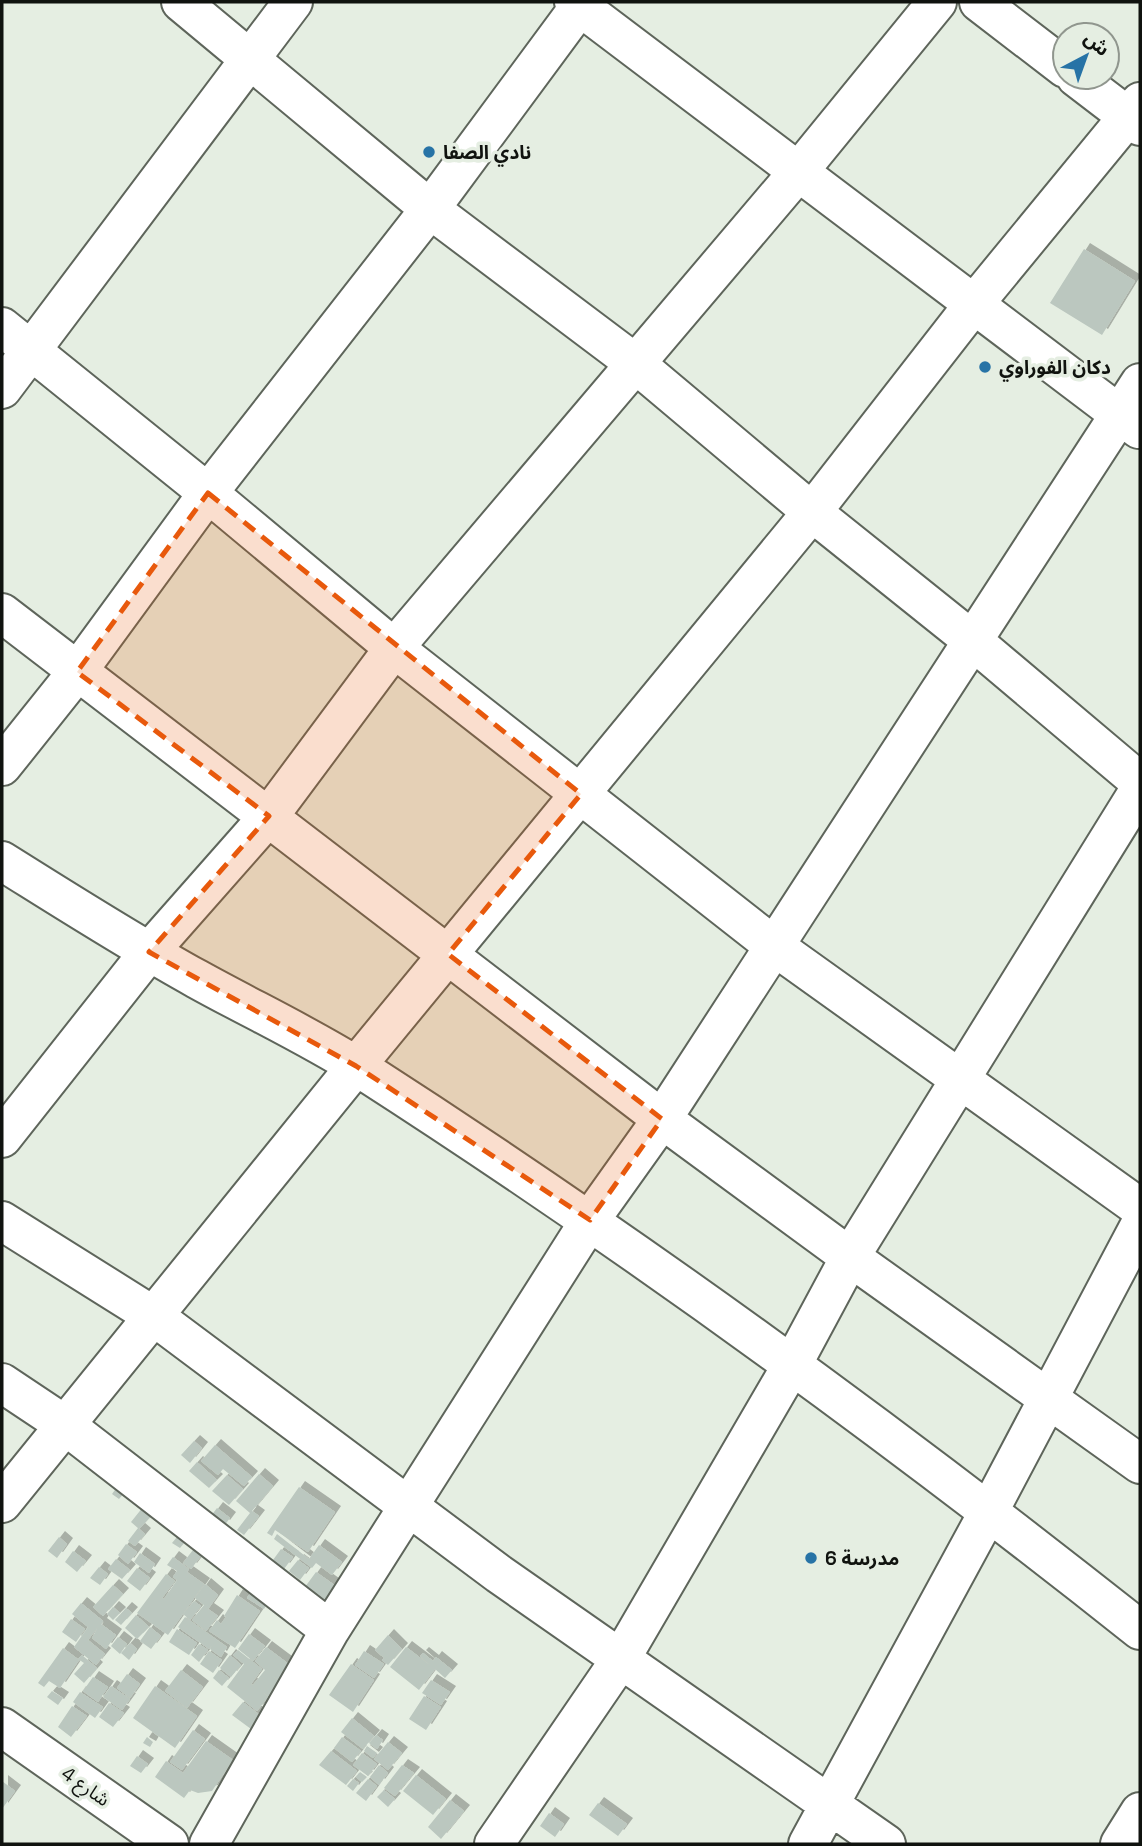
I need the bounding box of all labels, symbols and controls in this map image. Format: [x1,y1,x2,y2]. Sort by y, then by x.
north arrow [1051,21,1121,91]
text: ش [1079,26,1115,62]
place label: نادي الصفا [443,140,531,167]
marker: نادي الصفا [421,144,437,160]
place label: دكان الفوراوي [999,355,1111,382]
marker: دكان الفوراوي [977,359,993,375]
place label: مدرسة 6 [825,1546,899,1571]
marker: مدرسة 6 [803,1550,819,1566]
street label: شارع 4 [56,1761,115,1813]

